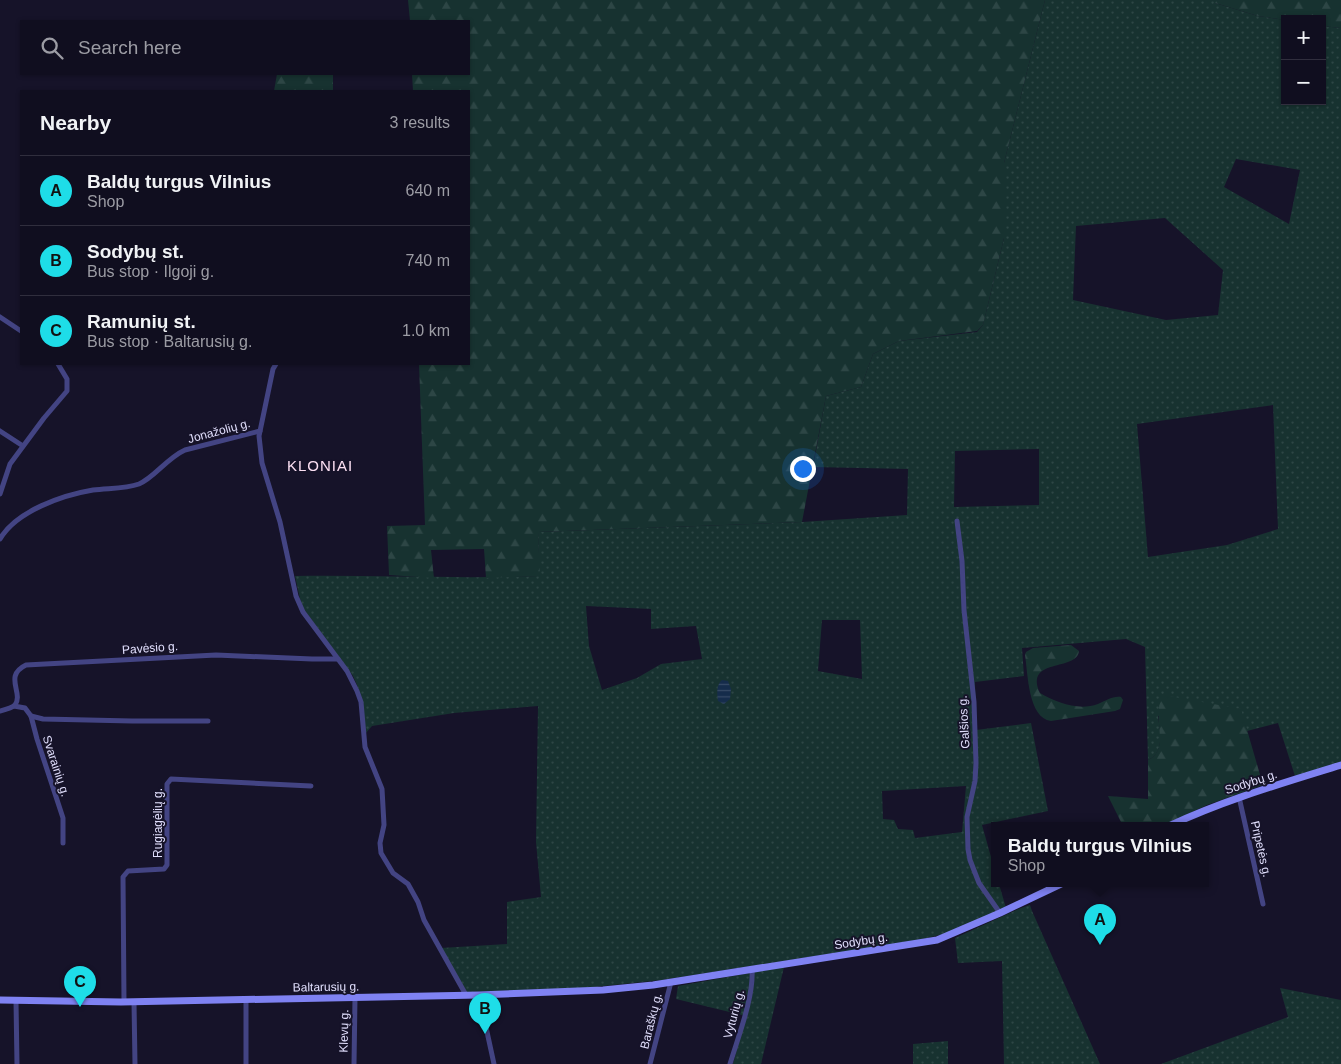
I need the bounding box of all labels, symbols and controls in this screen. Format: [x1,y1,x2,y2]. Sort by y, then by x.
map controls [1281,15,1326,105]
button: + [1281,15,1326,60]
search box [20,20,470,75]
icon: search [38,34,66,62]
text: Search here [78,37,182,58]
button: − [1281,60,1326,105]
text: Nearby [40,111,111,134]
text: 3 results [390,114,450,131]
text: Baldų turgus Vilnius [87,171,271,192]
text: A [50,182,62,199]
text: 640 m [406,182,450,199]
text: Shop [87,193,124,210]
text: Sodybų st. [87,241,184,262]
text: B [50,252,62,269]
text: 740 m [406,252,450,269]
text: Bus stop · Ilgoji g. [87,263,214,280]
text: Ramunių st. [87,311,196,332]
text: C [50,322,62,339]
text: 1.0 km [402,322,450,339]
text: Bus stop · Baltarusių g. [87,333,252,350]
street label: Jonažolių g. [186,416,252,446]
your location [790,456,816,482]
district label: KLONIAI [287,457,353,474]
street label: Pavėsio g. [122,639,178,657]
street label: Galšios g. [956,695,972,749]
street label: Svarainių g. [40,734,72,798]
street label: Sodybų g. [1223,767,1279,797]
street label: Rugiagėlių g. [151,788,165,858]
street label: Pripetės g. [1248,819,1274,879]
popup [991,822,1209,887]
text: Baldų turgus Vilnius [1008,835,1192,856]
text: Shop [1008,857,1045,874]
pin: A [1084,904,1116,945]
street label: Sodybų g. [833,930,889,952]
pin: C [64,966,96,1007]
street label: Baltarusių g. [293,979,359,995]
street label: Vyturių g. [721,988,747,1040]
street label: Baraškų g. [637,991,665,1051]
pin: B [469,993,501,1034]
street label: Klevų g. [337,1009,351,1053]

